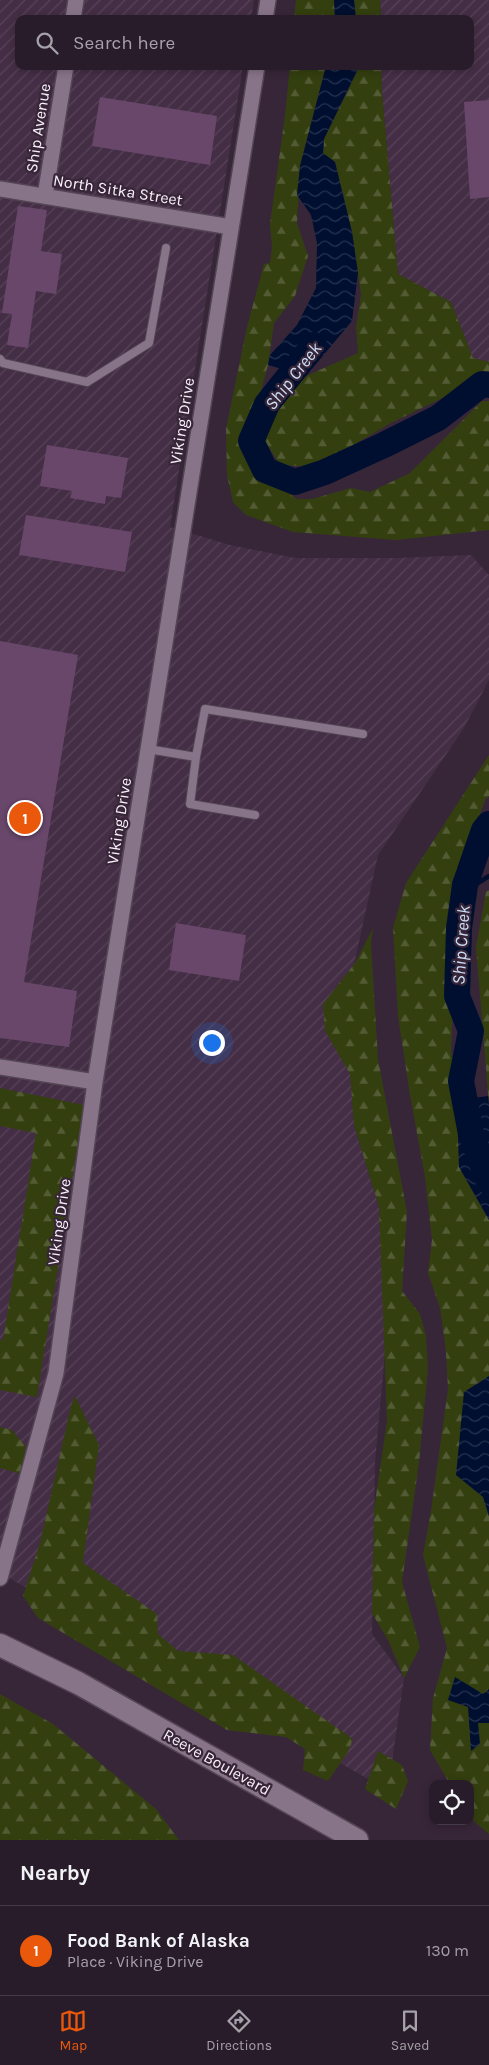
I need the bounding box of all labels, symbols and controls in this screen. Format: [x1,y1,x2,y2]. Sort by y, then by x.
search box [15,15,474,70]
icon: search [33,29,61,57]
text: Search here [73,32,175,54]
street label: Ship Avenue [22,82,54,174]
street label: North Sitka Street [52,170,184,210]
water label: Ship Creek [260,337,327,414]
street label: Viking Drive [166,376,198,466]
street label: Viking Drive [103,776,135,866]
pin: 1 [9,799,41,837]
water label: Ship Creek [447,904,475,986]
your location [199,1030,225,1056]
street label: Viking Drive [44,1177,74,1267]
street label: Reeve Boulevard [160,1725,274,1799]
map controls [429,1780,474,1825]
button: locate [429,1780,474,1825]
text: Nearby [20,1861,90,1885]
text: Food Bank of Alaska [67,1930,250,1952]
text: 1 [33,1941,39,1960]
text: 130 m [426,1941,469,1960]
text: Place · Viking Drive [67,1952,203,1971]
tab: Map [59,2007,87,2054]
tab: Directions [206,2007,272,2054]
tab: Saved [391,2007,430,2054]

